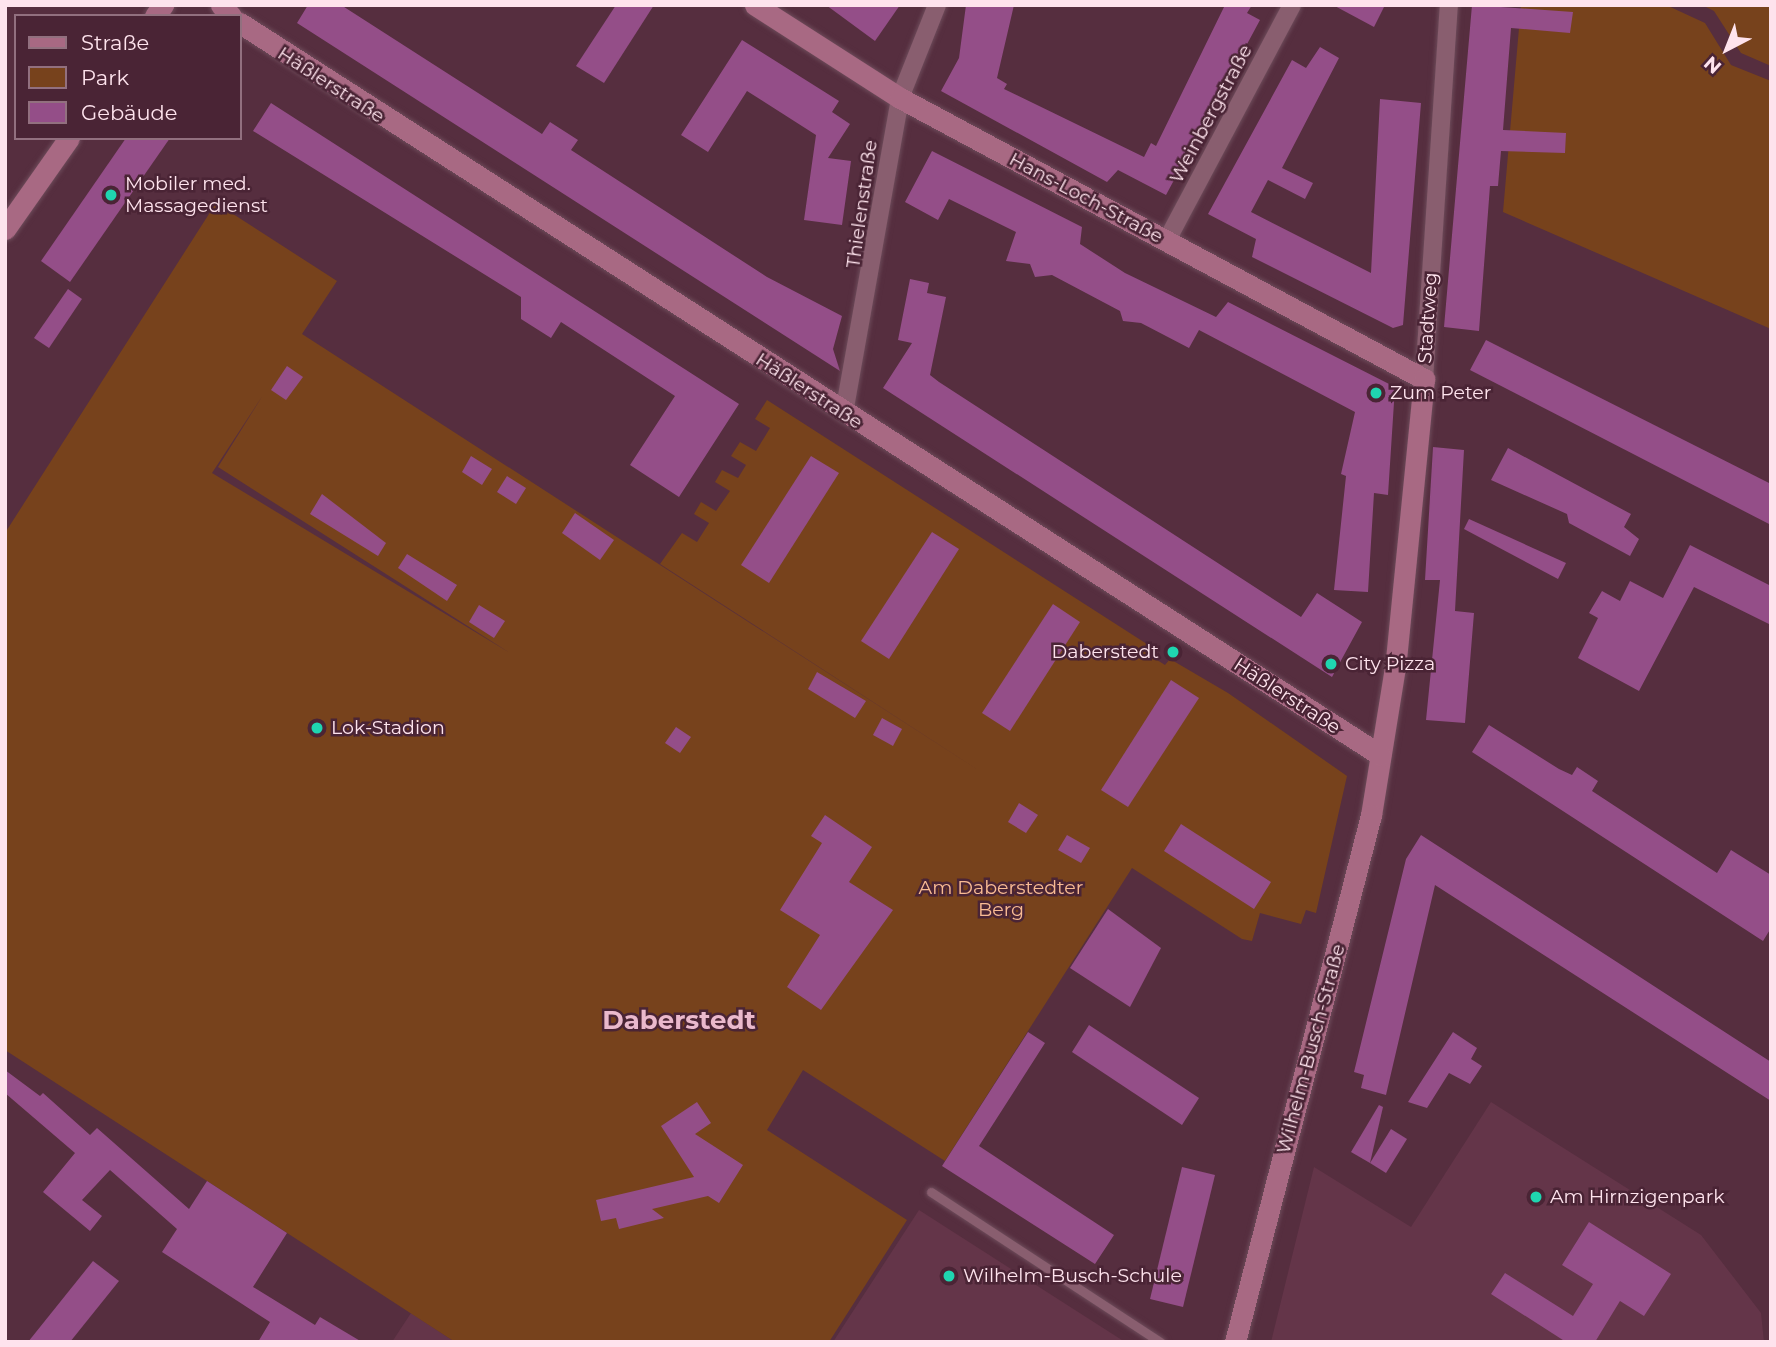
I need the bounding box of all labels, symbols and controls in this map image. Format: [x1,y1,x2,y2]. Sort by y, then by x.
legend [14,14,242,140]
north arrow [1692,14,1762,84]
text: Straße [81,30,149,55]
street label: Weinbergstraße [1165,41,1257,187]
street label: Häßlerstraße [273,42,389,128]
text: N [1699,51,1726,79]
text: Park [81,65,129,90]
text: Gebäude [81,100,178,125]
street label: Thielenstraße [842,139,882,269]
street label: Hans-Loch-Straße [1005,148,1167,248]
place label: Mobiler med. Massagedienst [125,173,268,217]
marker: Mobiler med. Massagedienst [103,187,119,203]
street label: Stadtweg [1413,272,1443,364]
street label: Häßlerstraße [751,348,867,434]
place label: Zum Peter [1390,382,1491,404]
marker: Zum Peter [1368,385,1384,401]
place label: Daberstedt [1052,641,1159,663]
marker: Daberstedt [1165,644,1181,660]
street label: Häßlerstraße [1229,653,1345,739]
place label: City Pizza [1345,653,1435,675]
marker: City Pizza [1323,656,1339,672]
place label: Lok-Stadion [331,717,445,739]
marker: Lok-Stadion [309,720,325,736]
park label: Am Daberstedter Berg [919,877,1083,921]
street label: Wilhelm-Busch-Straße [1272,942,1350,1156]
district label: Daberstedt [602,1005,756,1037]
place label: Am Hirnzigenpark [1550,1186,1725,1208]
marker: Am Hirnzigenpark [1528,1189,1544,1205]
place label: Wilhelm-Busch-Schule [963,1265,1182,1287]
marker: Wilhelm-Busch-Schule [941,1268,957,1284]

